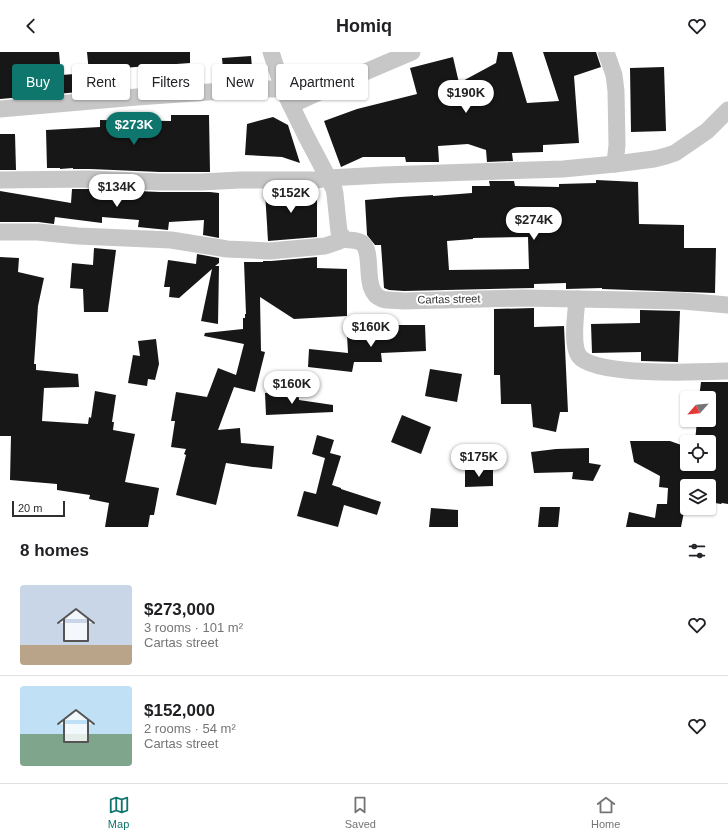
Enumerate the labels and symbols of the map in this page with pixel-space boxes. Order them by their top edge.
pin: $190K [438,80,494,114]
pin: $273K [106,112,162,146]
pin: $134K [89,174,145,208]
pin: $152K [263,180,319,214]
pin: $274K [506,207,562,241]
street label: Cartas street [417,292,481,306]
pin: $160K [343,314,399,348]
pin: $160K [264,371,320,405]
north arrow [680,391,716,427]
pin: $175K [451,444,507,478]
scale bar [12,499,65,518]

